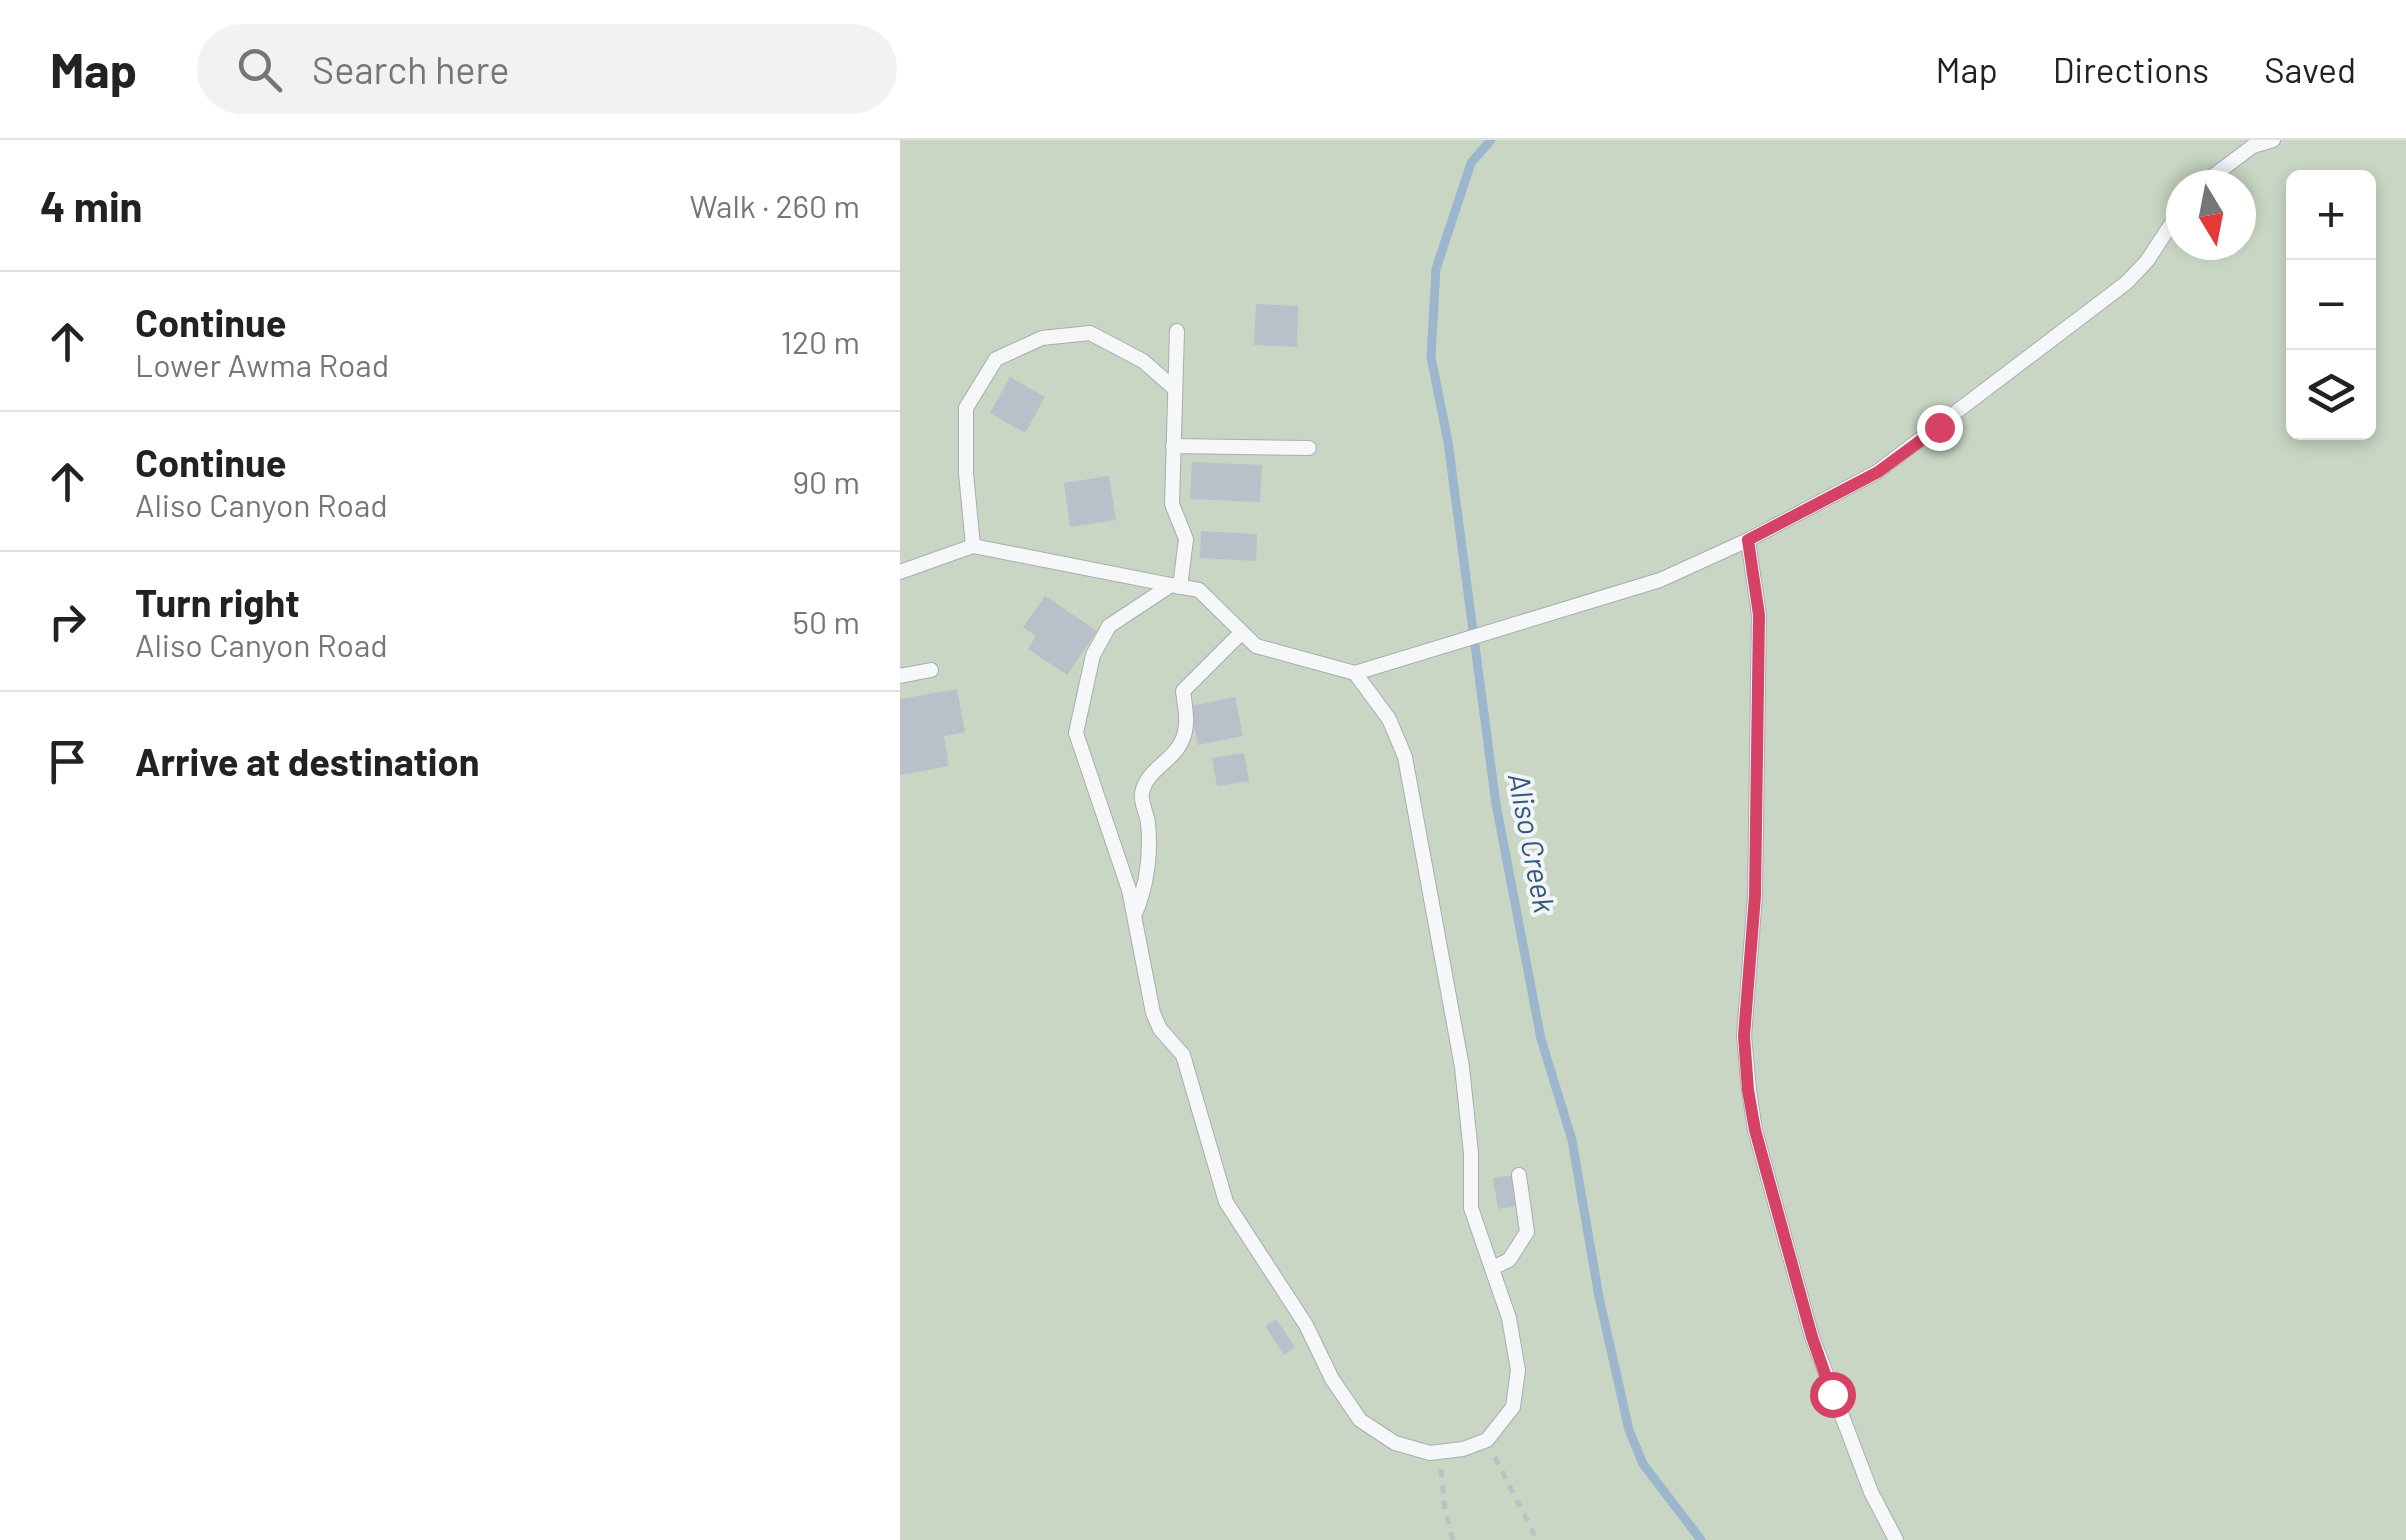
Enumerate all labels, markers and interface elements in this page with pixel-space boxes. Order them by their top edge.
search box [197,24,897,114]
text: Map [50,40,137,98]
icon: search [232,42,287,97]
text: Search here [312,46,509,92]
text: Map [1936,48,1998,90]
text: Directions [2053,48,2209,90]
text: Saved [2264,48,2356,90]
north arrow [2166,170,2256,260]
map controls [2286,170,2376,440]
button: + [2286,170,2376,260]
text: 4 min [40,180,143,230]
text: Walk · 260 m [690,186,860,224]
button: − [2286,260,2376,350]
text: Continue [135,299,286,345]
icon: ahead [40,314,95,369]
text: 120 m [781,322,860,360]
text: Lower Awma Road [135,345,389,383]
button: layers [2286,350,2376,440]
route end [1917,405,1963,451]
text: Continue [135,439,286,485]
icon: ahead [40,454,95,509]
text: 90 m [792,462,860,500]
text: Aliso Canyon Road [135,485,388,523]
text: Turn right [135,579,300,625]
icon: right [40,594,95,649]
text: 50 m [793,602,860,640]
text: Aliso Canyon Road [135,625,388,663]
icon: arrive [40,734,95,789]
text: Arrive at destination [135,738,480,784]
water label: Aliso Creek [1502,770,1564,916]
route start [1810,1372,1856,1418]

